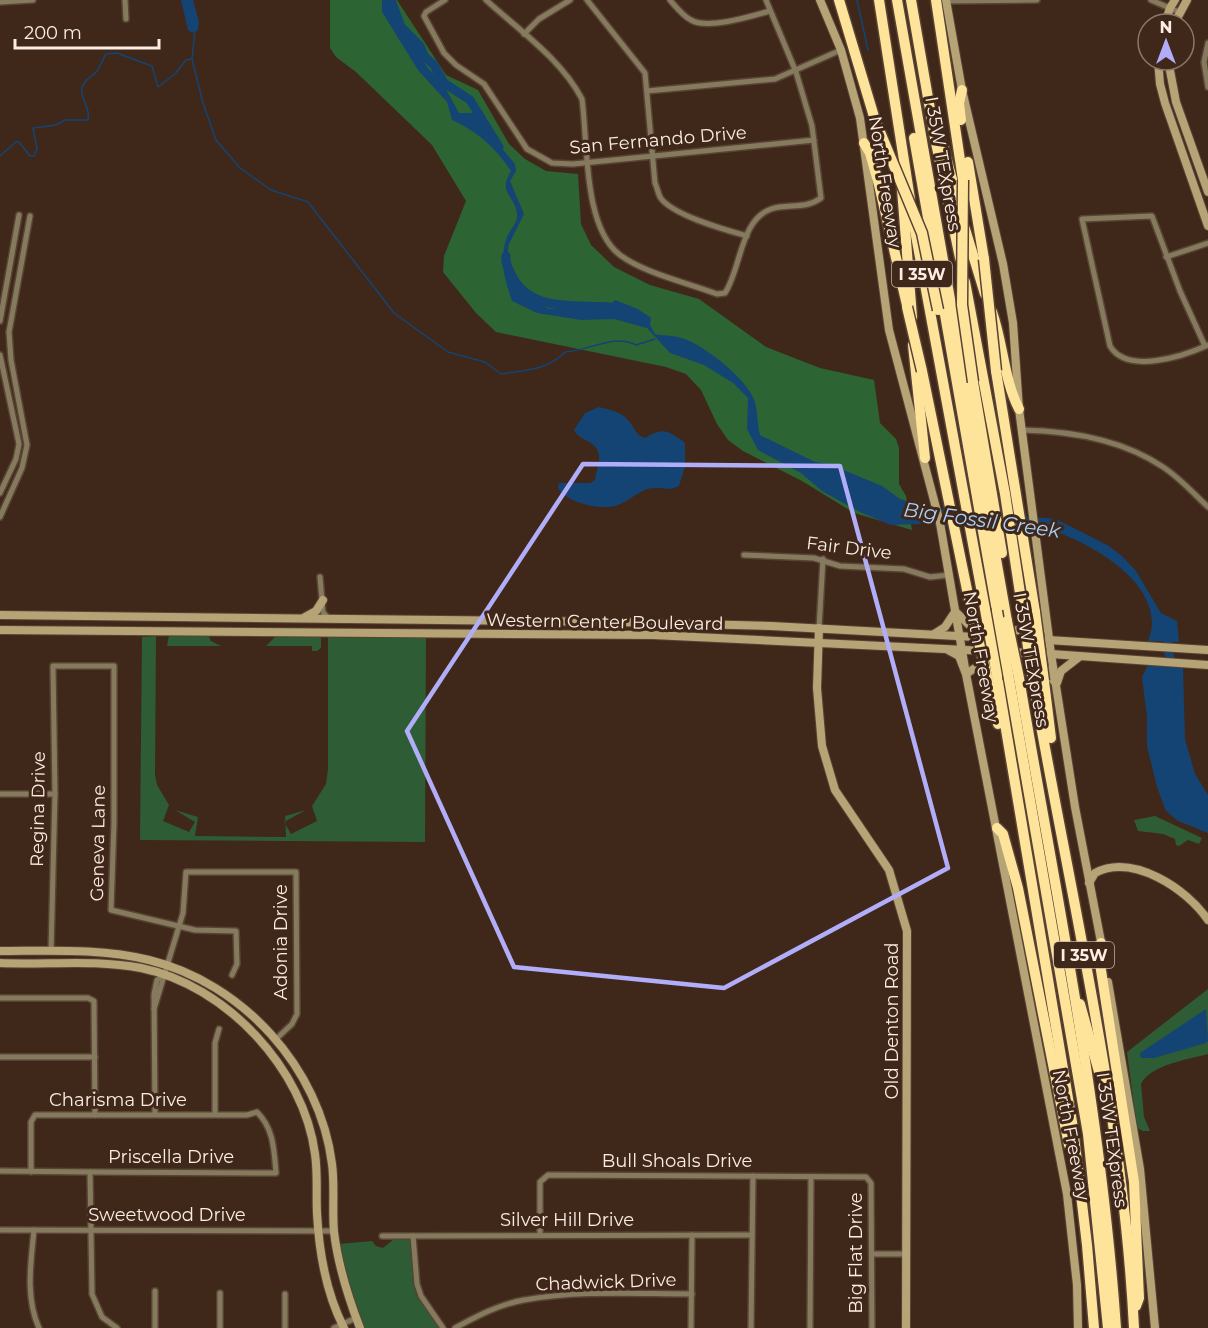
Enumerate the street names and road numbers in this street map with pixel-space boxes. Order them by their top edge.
street label: I 35W TEXpress [920,95,966,233]
street label: North Freeway [864,115,906,250]
street label: San Fernando Drive [568,121,748,159]
road number: I 35W [892,261,952,287]
street label: Fair Drive [805,532,893,564]
street label: North Freeway [959,590,1003,725]
street label: I 35W TEXpress [1008,591,1054,729]
street label: Western Center Boulevard [486,609,724,635]
street label: Regina Drive [26,751,50,867]
street label: Geneva Lane [86,784,110,902]
street label: Adonia Drive [270,884,292,1000]
road number: I 35W [1054,942,1114,968]
street label: Old Denton Road [881,943,903,1099]
street label: North Freeway [1048,1068,1095,1203]
street label: I 35W TEXpress [1092,1071,1132,1209]
street label: Charisma Drive [49,1089,187,1111]
street label: Priscella Drive [108,1146,234,1168]
street label: Bull Shoals Drive [602,1150,752,1172]
street label: Big Flat Drive [845,1192,867,1314]
street label: Sweetwood Drive [88,1204,246,1226]
street label: Silver Hill Drive [500,1209,634,1231]
street label: Chadwick Drive [535,1269,677,1295]

